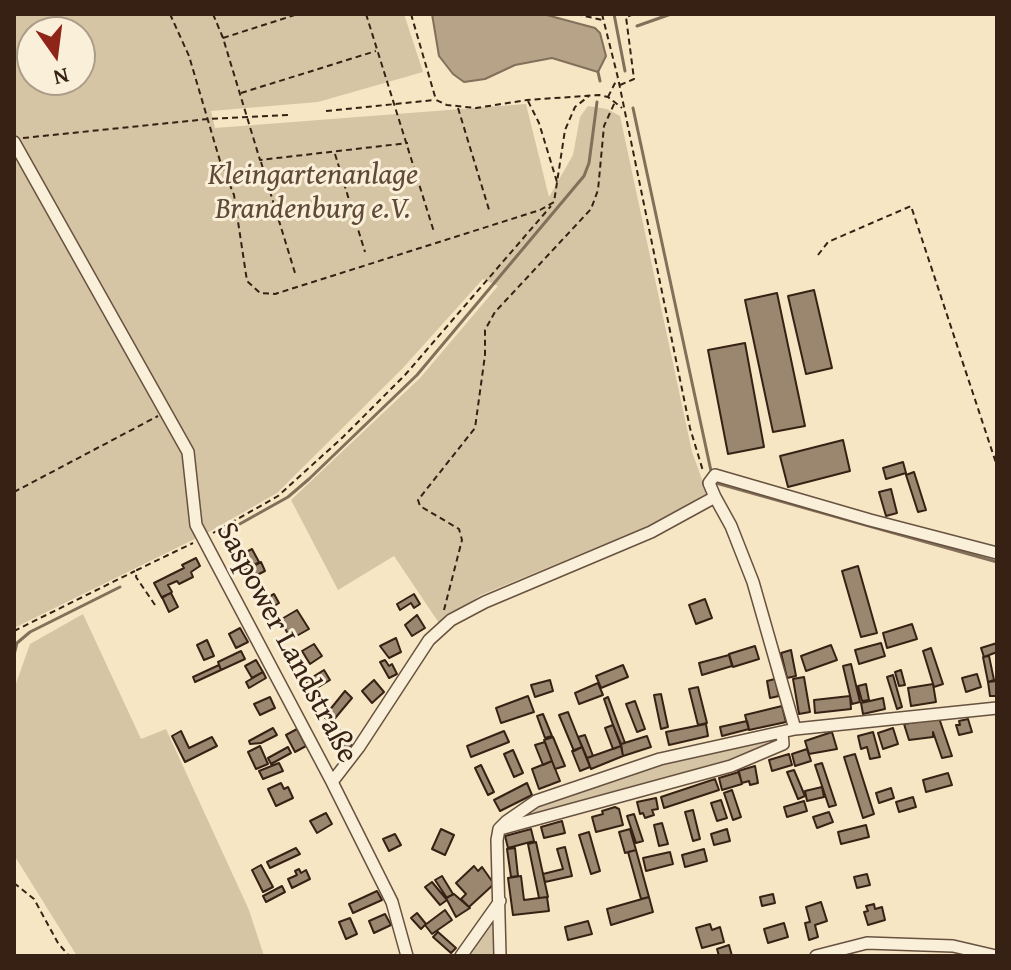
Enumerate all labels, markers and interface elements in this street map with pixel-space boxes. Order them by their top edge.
north arrow [16,16,96,96]
text: N [50,60,72,95]
park label: Kleingartenanlage Brandenburg e.V. [208,158,418,228]
street label: Saspower Landstraße [207,516,365,770]

